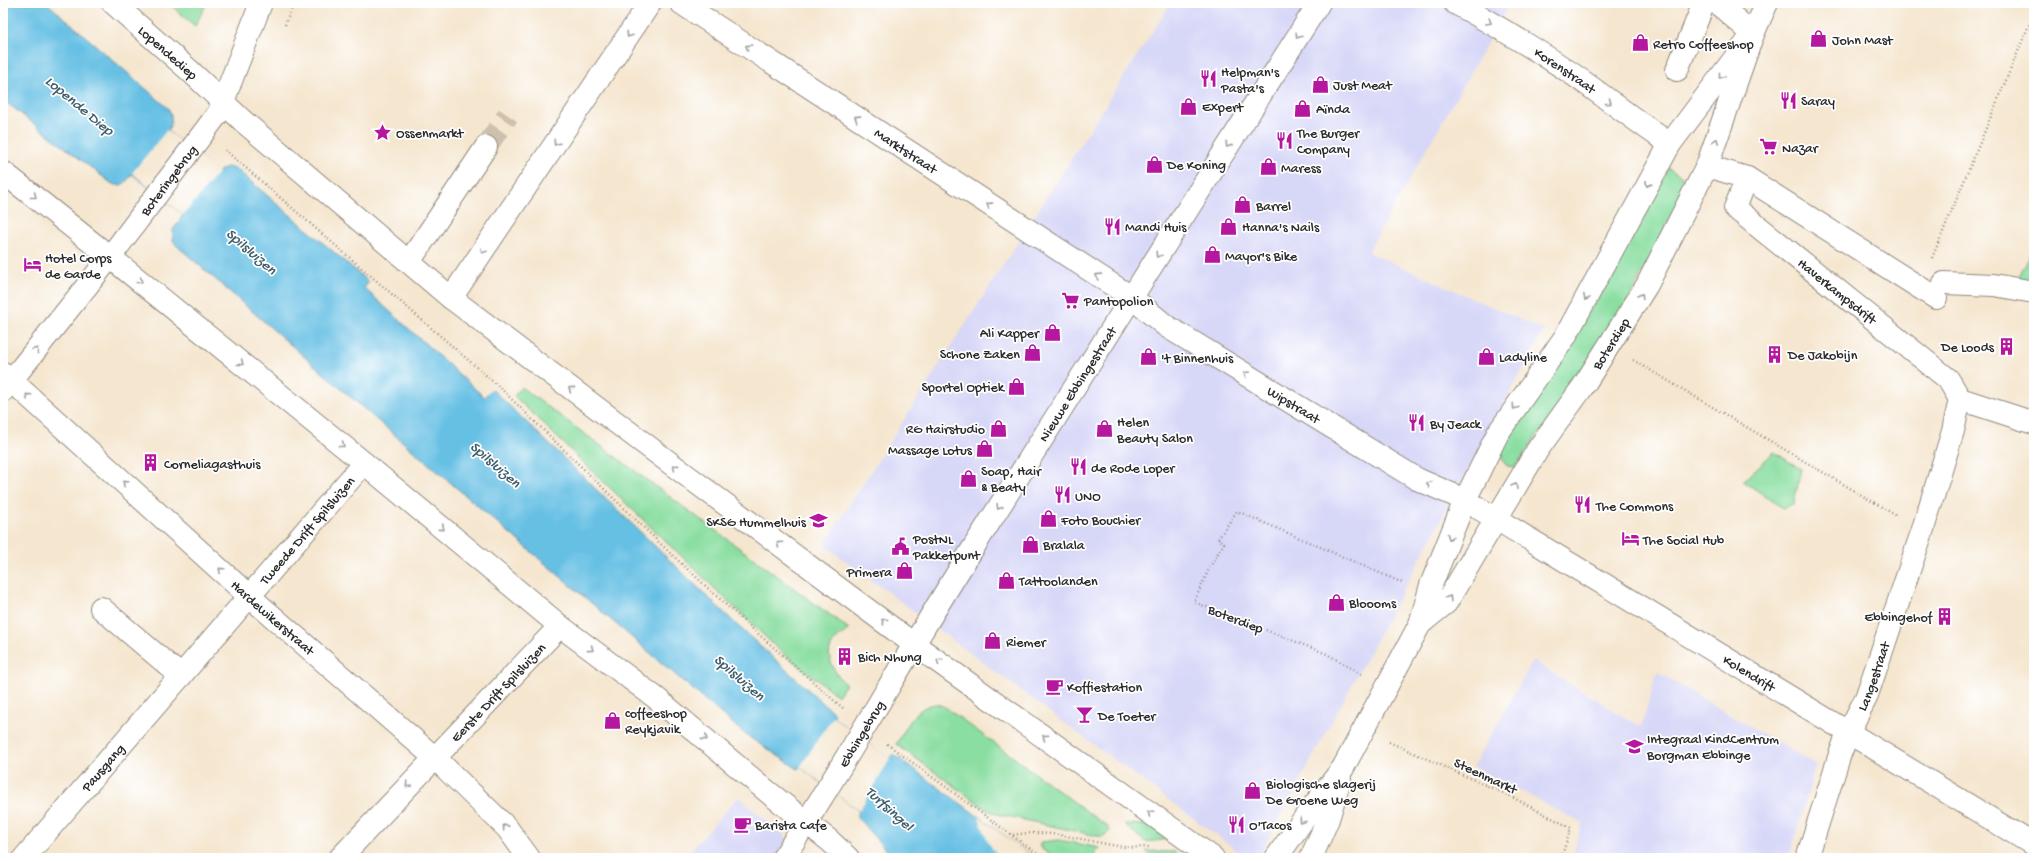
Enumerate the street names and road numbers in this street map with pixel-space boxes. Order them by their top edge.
street label: Lopendediep [133,23,200,85]
street label: Korenstraat [1530,45,1599,99]
street label: Marktstraat [870,126,941,180]
street label: Boteringebrug [137,143,202,221]
street label: Haverkampsdrift [1793,256,1880,330]
street label: Boterdiep [1589,315,1635,374]
street label: Nieuwe Ebbingestraat [1036,323,1122,446]
street label: Wipstraat [1263,384,1323,429]
street label: Tweede Drift Spilsluizen [256,474,360,590]
street label: Hardewikerstraat [226,578,318,661]
street label: Boterdiep [1204,602,1265,639]
street label: Langestraat [1855,639,1896,714]
street label: Eerste Drift Spilsluizen [448,640,551,747]
street label: Kolendrift [1719,652,1779,698]
street label: Ebbingebrug [836,698,890,771]
street label: Pausgang [78,741,129,797]
street label: Steenmarkt [1451,755,1520,800]

